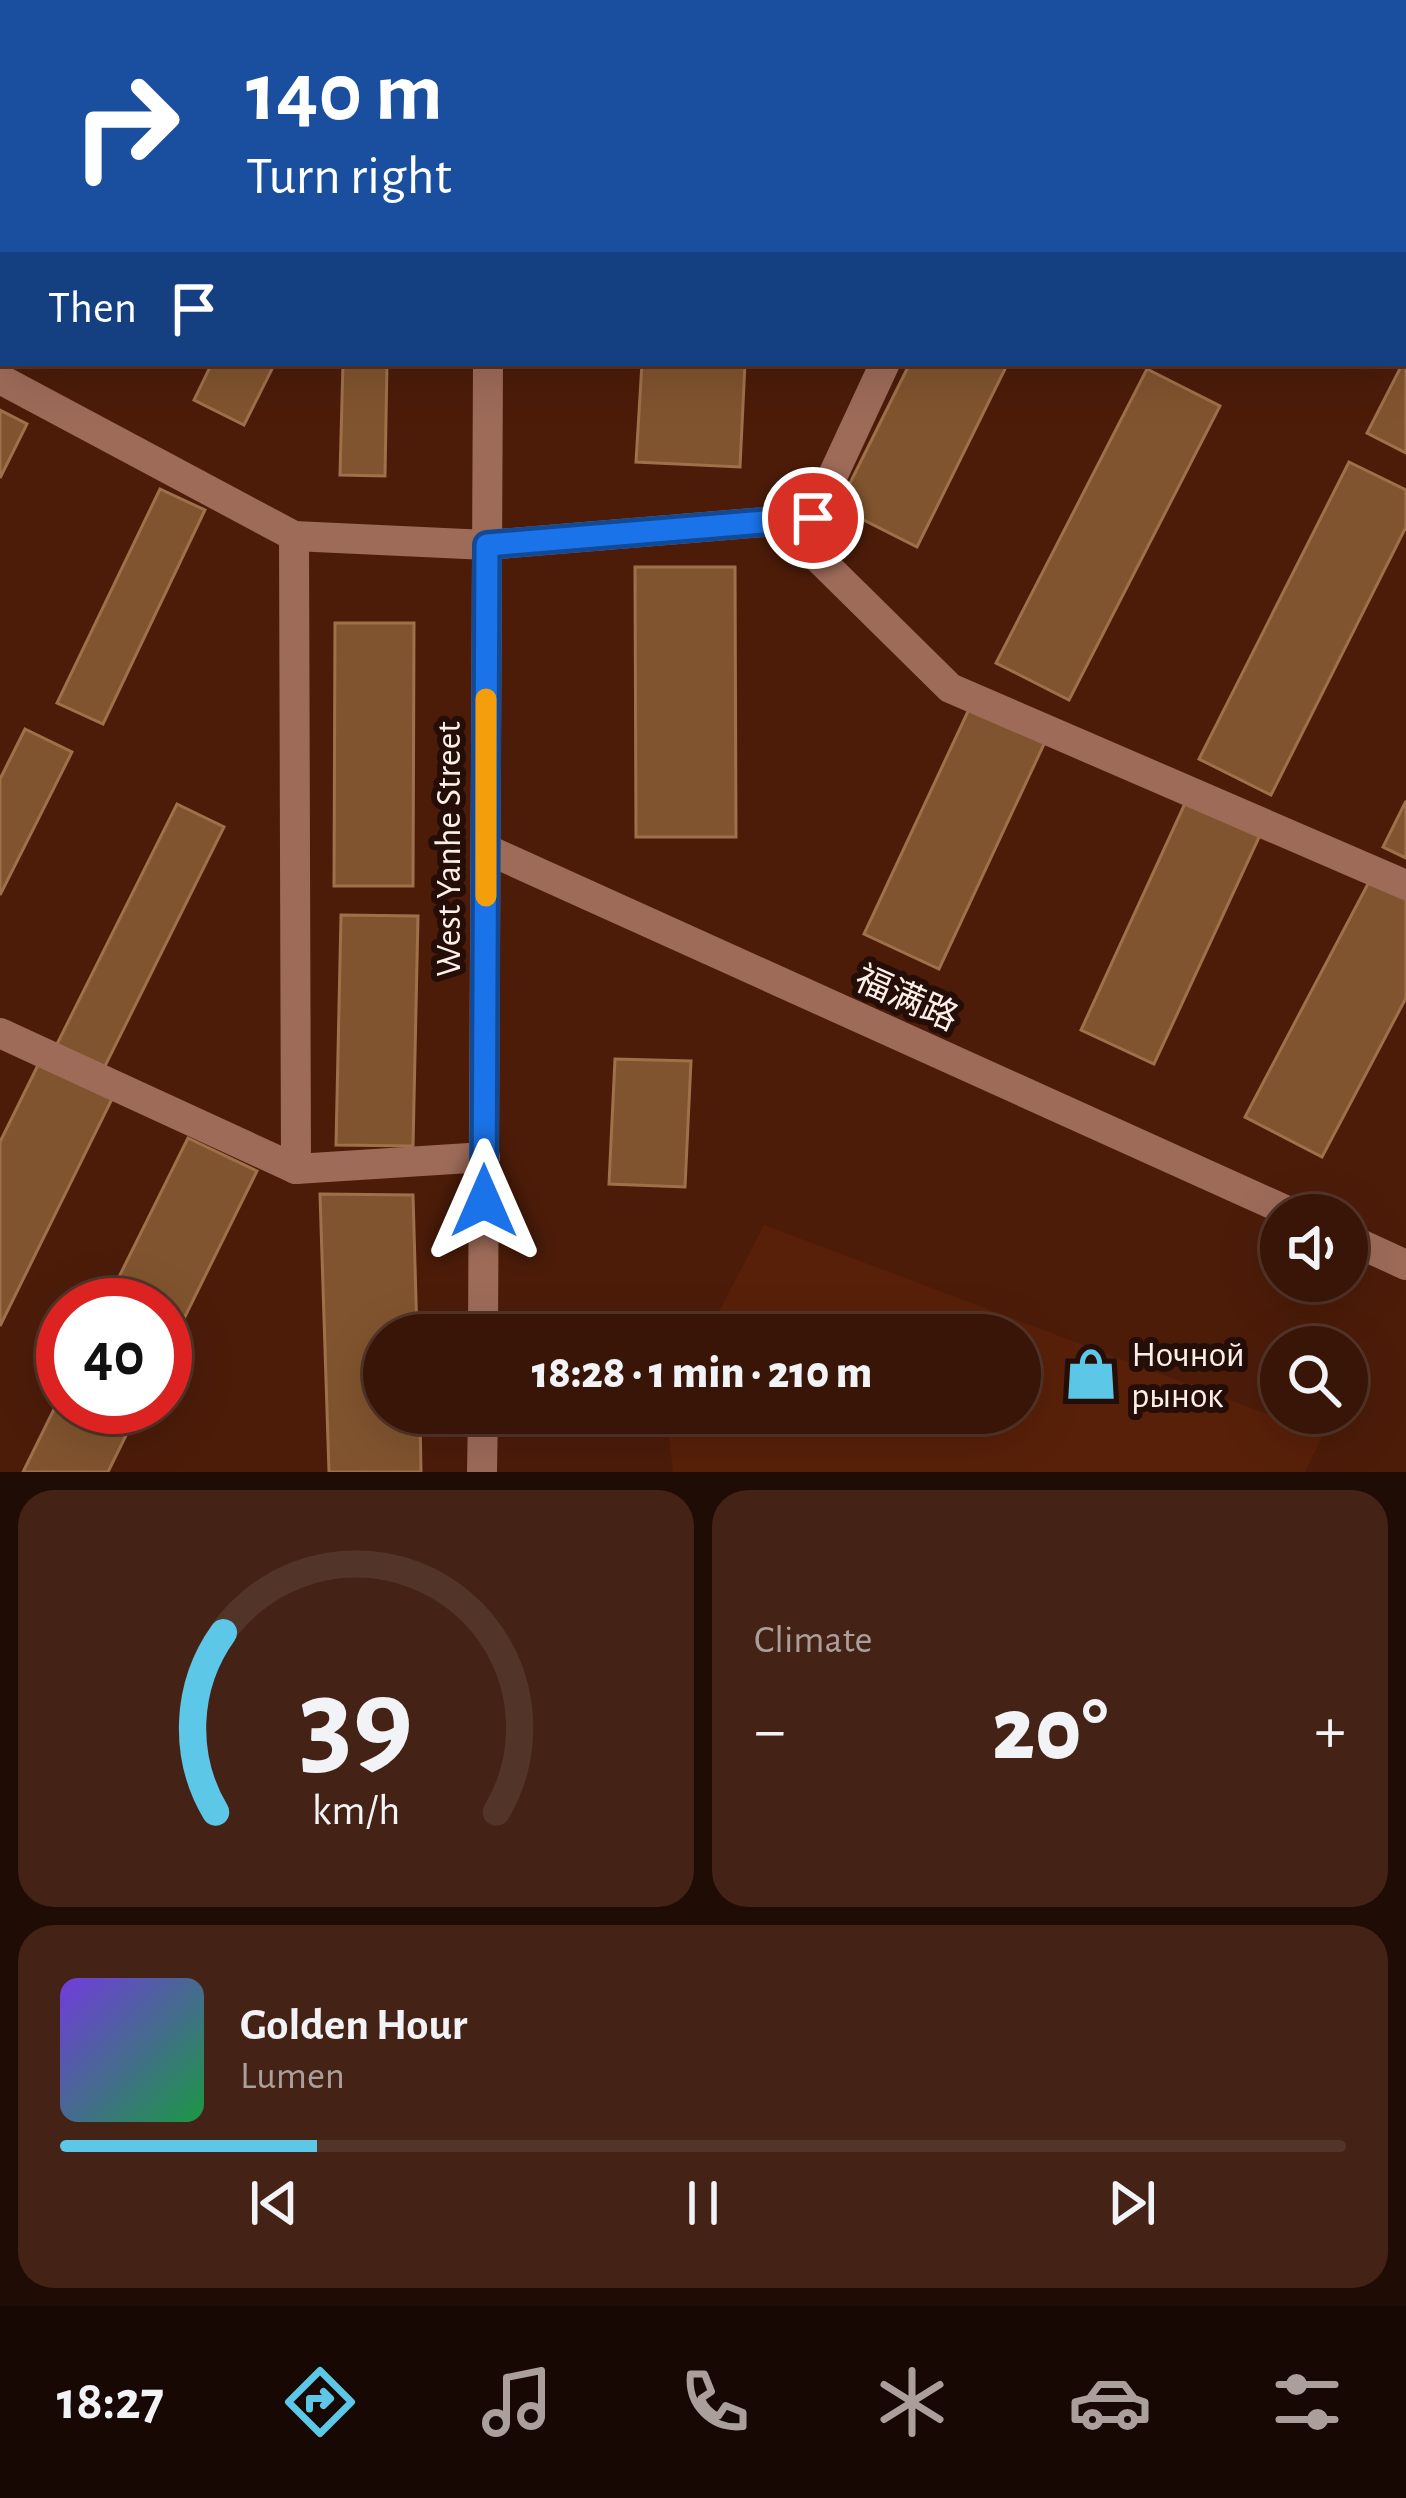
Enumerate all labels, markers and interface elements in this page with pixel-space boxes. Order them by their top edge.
icon: right [48,48,204,204]
text: 140 m [246,52,443,136]
text: Turn right [246,150,452,204]
icon: arrive [161,276,227,342]
text: Then [48,286,137,331]
pin [762,467,864,569]
icon: arrive [780,485,846,551]
street label: West Yanhe Street [431,721,467,977]
street label: 福满路 [850,959,964,1037]
position arrow [421,1138,547,1264]
map controls [1260,1194,1368,1434]
button: sound [1260,1194,1368,1302]
speed limit sign: 40 [36,1278,192,1434]
button: search [1260,1326,1368,1434]
place label: Ночной рынок [1131,1337,1245,1414]
shop icon: Ночной рынок [1062,1345,1120,1403]
text: 18:28 · 1 min · 210 m [532,1351,872,1396]
text: Climate [754,1621,872,1660]
text: 39 [299,1661,413,1786]
text: 20° [992,1686,1108,1776]
text: − [754,1698,786,1764]
text: + [1314,1698,1346,1764]
text: km/h [312,1789,400,1832]
text: Golden Hour [240,2003,467,2048]
text: Lumen [240,2057,345,2096]
icon: previous [241,2170,307,2236]
icon: pause [670,2170,736,2236]
icon: next [1099,2170,1165,2236]
icon: directions [278,2360,362,2444]
icon: music [475,2360,559,2444]
icon: phone [673,2360,757,2444]
icon: climate [870,2360,954,2444]
icon: car [1068,2360,1152,2444]
icon: filters [1265,2360,1349,2444]
text: 18:27 [57,2375,164,2429]

